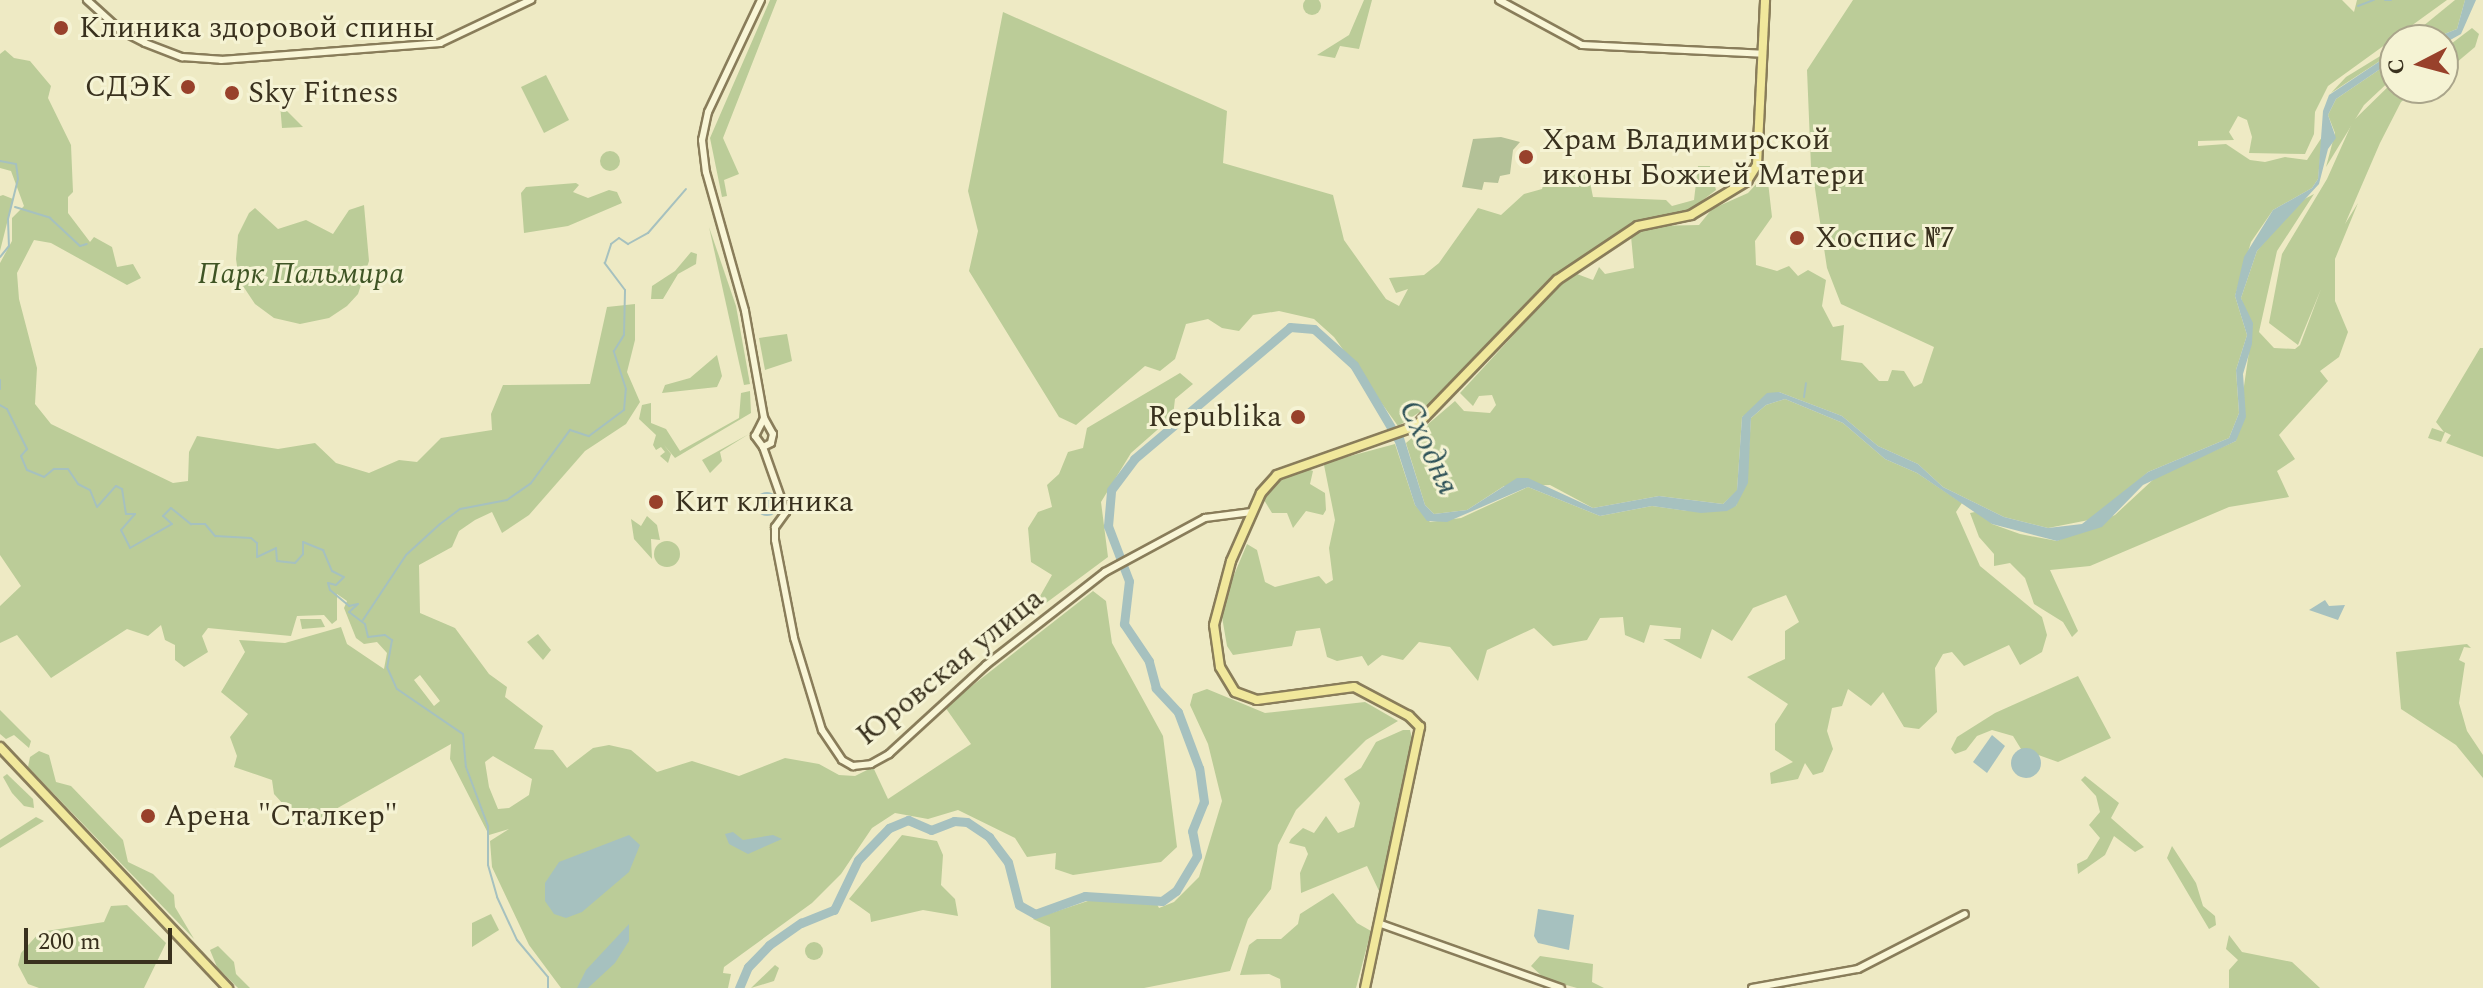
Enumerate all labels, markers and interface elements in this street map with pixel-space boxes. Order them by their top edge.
place label: Клиника здоровой спины [79,10,435,46]
marker: Клиника здоровой спины [50,17,72,39]
north arrow [2379,24,2459,104]
text: С [2379,57,2414,76]
place label: СДЭК [85,69,172,105]
place label: Sky Fitness [248,75,399,111]
marker: СДЭК [179,78,197,96]
marker: Sky Fitness [223,84,241,102]
place label: Храм Владимирской иконы Божией Матери [1542,122,1865,192]
marker: Храм Владимирской иконы Божией Матери [1517,148,1535,166]
place label: Хоспис №7 [1815,220,1955,256]
marker: Хоспис №7 [1786,227,1808,249]
park label: Парк Пальмира [198,256,404,292]
water label: Сходня [1390,395,1466,501]
place label: Republika [1148,399,1282,435]
marker: Republika [1289,408,1307,426]
place label: Кит клиника [674,484,854,520]
marker: Кит клиника [645,491,667,513]
street label: Юровская улица [849,581,1051,753]
place label: Арена "Сталкер" [164,798,398,834]
marker: Арена "Сталкер" [139,807,157,825]
scale bar [28,912,176,962]
text: 200 m [38,924,101,960]

